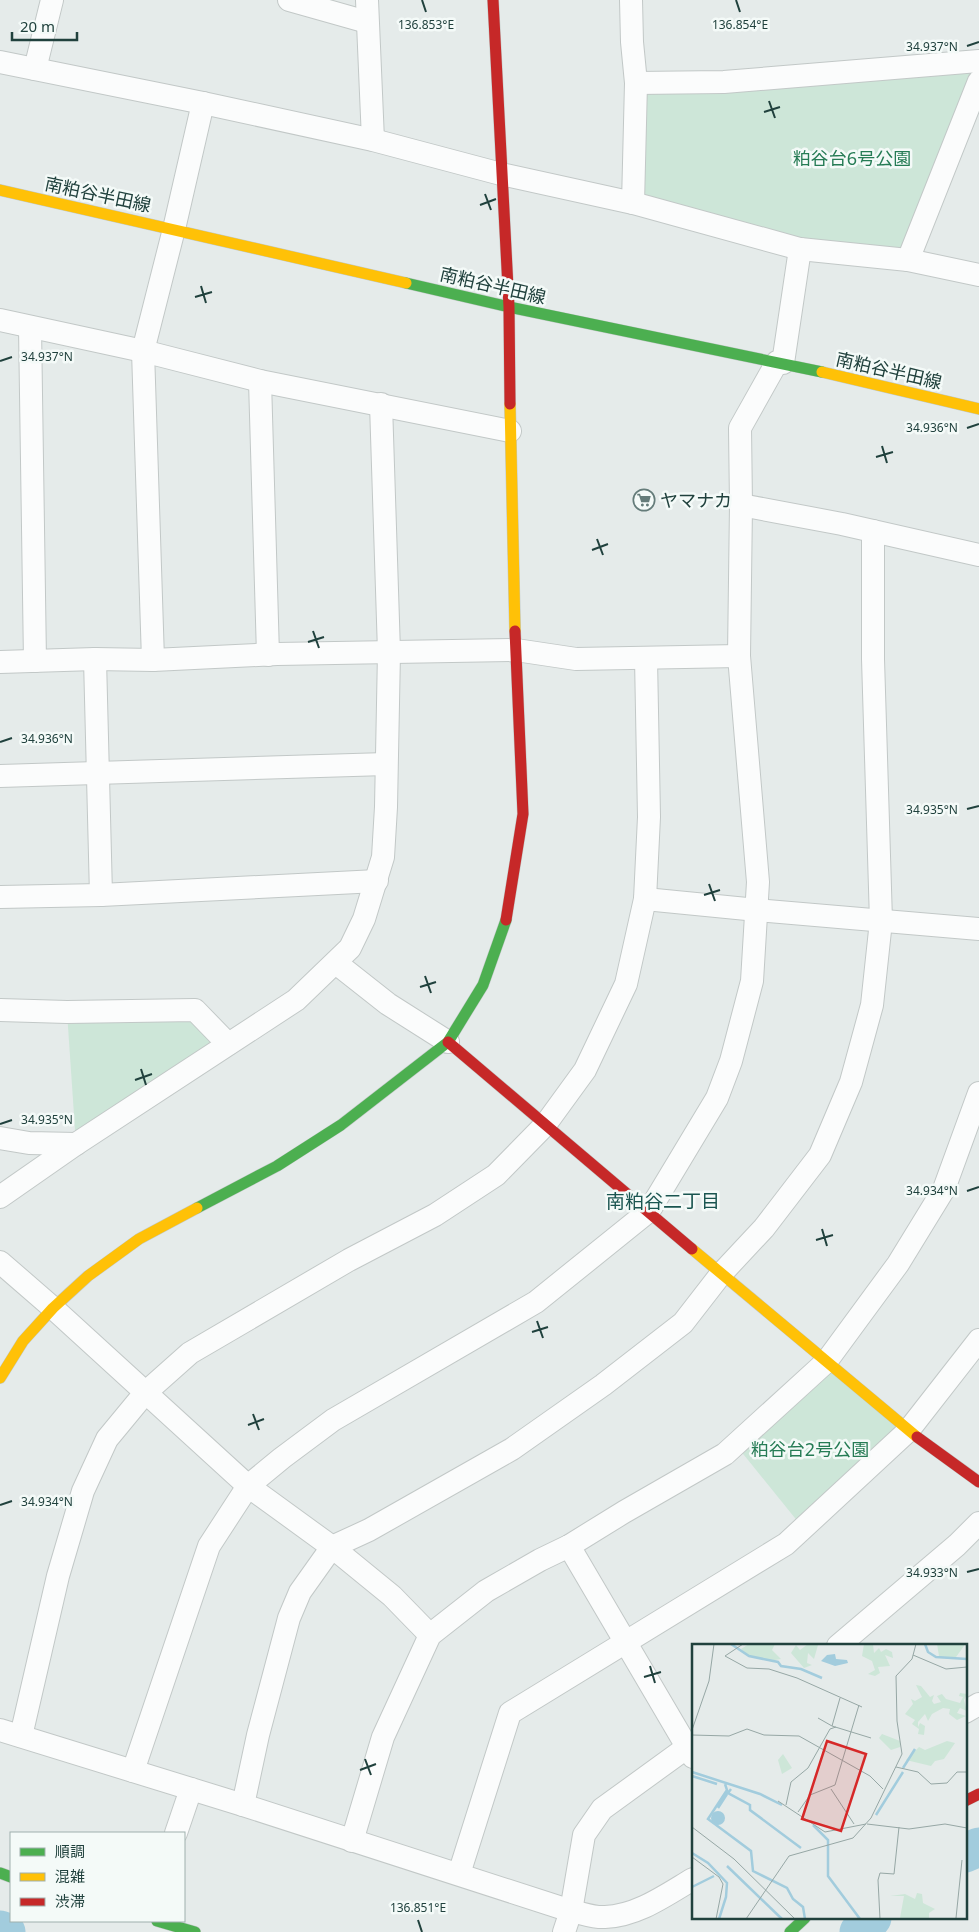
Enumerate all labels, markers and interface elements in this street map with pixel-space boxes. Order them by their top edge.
scale bar [12,10,78,42]
text: 20 m [20,16,55,36]
text: 136.853°E [398,16,454,33]
text: 136.854°E [712,16,768,33]
text: 34.937°N [906,38,958,55]
park label: 粕谷台6号公園 [793,146,911,170]
street label: 南粕谷半田線 [43,171,153,217]
street label: 南粕谷半田線 [438,261,548,309]
street label: 南粕谷半田線 [834,346,944,394]
text: 34.937°N [21,348,73,365]
text: 34.936°N [906,419,958,436]
supermarket icon: ヤマナカ [632,488,656,512]
place label: ヤマナカ [660,488,732,512]
text: 34.936°N [21,730,73,747]
text: 34.935°N [906,801,958,818]
text: 34.935°N [21,1111,73,1128]
text: 34.934°N [906,1182,958,1199]
district label: 南粕谷二丁目 [606,1188,720,1214]
park label: 粕谷台2号公園 [751,1437,869,1461]
text: 34.934°N [21,1493,73,1510]
text: 34.933°N [906,1564,958,1581]
inset map [692,1644,966,1920]
legend [10,1832,185,1922]
text: 順調 [55,1841,85,1861]
text: 混雑 [55,1866,85,1886]
text: 渋滞 [55,1891,85,1911]
text: 136.851°E [390,1899,446,1916]

